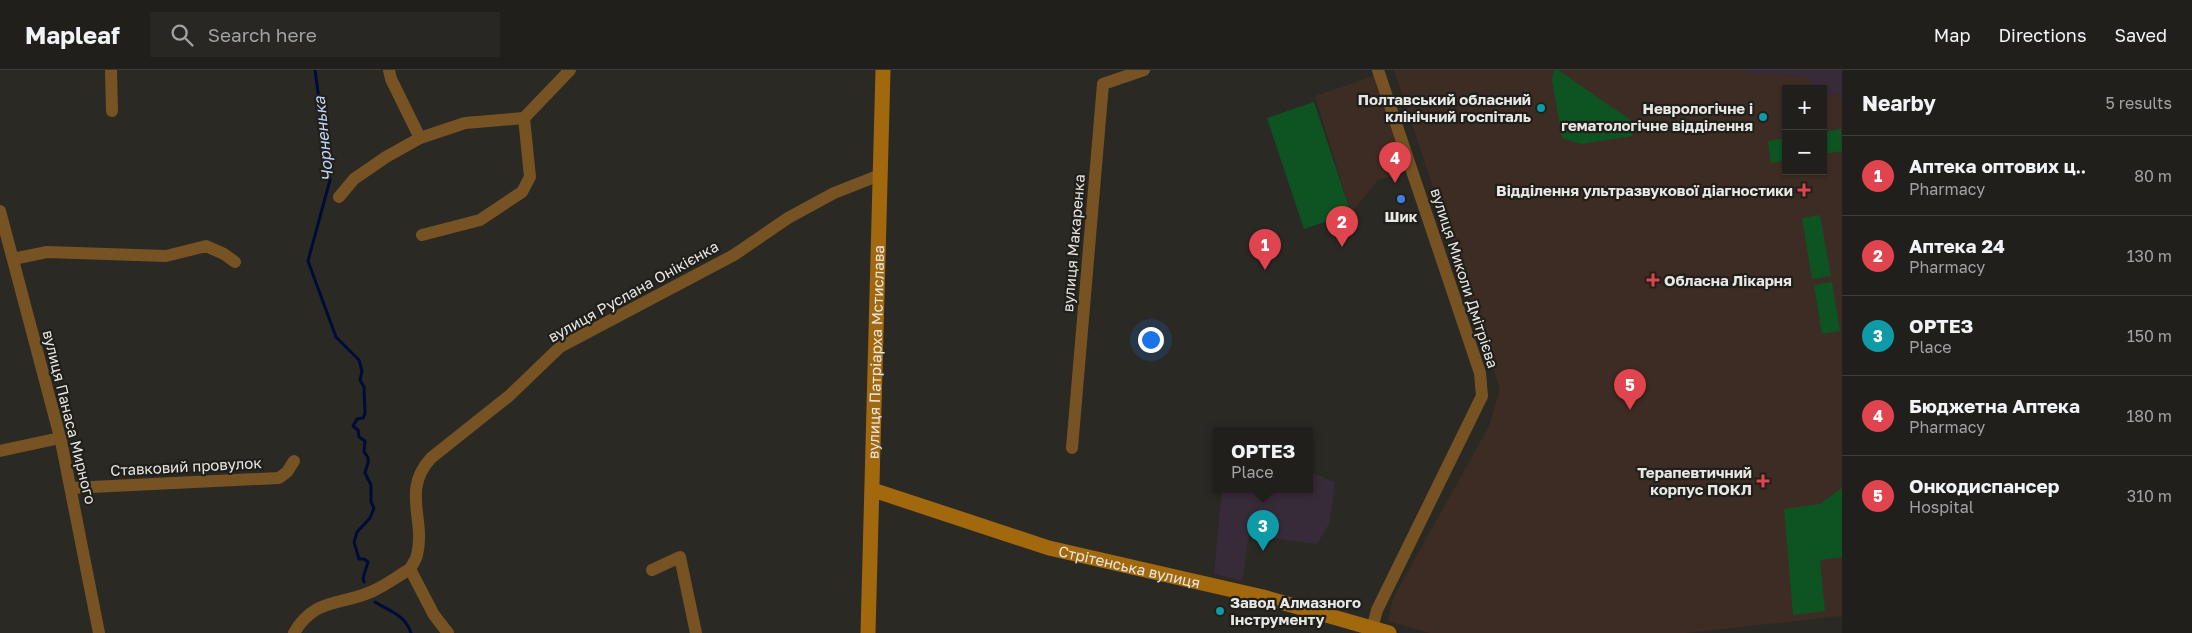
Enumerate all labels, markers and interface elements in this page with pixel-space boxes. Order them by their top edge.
search box [150,12,500,57]
text: Mapleaf [25,20,120,49]
icon: search [168,21,196,49]
text: Search here [208,23,317,46]
text: Map [1934,24,1970,46]
text: Directions [1998,24,2086,46]
text: Saved [2114,24,2167,46]
map controls [1782,85,1827,175]
button: + [1782,85,1827,130]
place label: Полтавський обласний клінічний госпіталь [1358,90,1531,125]
text: Nearby [1862,90,1936,116]
text: 5 results [2106,93,2172,113]
water label: Чорненька [308,95,337,183]
place label: Неврологічне і гематологічне відділення [1561,99,1753,134]
marker: Полтавський обласний клінічний госпіталь [1535,102,1547,114]
marker: Неврологічне і гематологічне відділення [1757,111,1769,123]
button: − [1782,130,1827,175]
pin: 4 [1379,142,1411,183]
text: Аптека оптових ц‥ [1909,154,2086,177]
text: 1 [1874,166,1882,186]
text: 80 m [2134,166,2172,186]
street label: вулиця Макаренка [1058,173,1088,313]
text: Pharmacy [1909,179,1985,199]
place label: Відділення ультразвукової діагностики [1496,181,1793,199]
marker: Відділення ультразвукової діагностики [1797,183,1811,197]
street label: вулиця Миколи Дмітрієва [1427,186,1503,370]
marker: Шик [1395,193,1407,205]
pin: 2 [1326,206,1358,247]
place label: Шик [1385,207,1418,225]
pin: 1 [1249,229,1281,270]
text: Аптека 24 [1909,234,2005,257]
street label: вулиця Руслана Онікієнка [545,237,721,345]
street label: вулиця Патріарха Мстислава [864,245,887,459]
text: 2 [1873,246,1883,266]
text: 130 m [2127,246,2172,266]
text: Pharmacy [1909,257,1985,277]
place label: Обласна Лікарня [1664,271,1792,289]
marker: Обласна Лікарня [1646,273,1660,287]
text: ОРТЕЗ [1909,314,1973,337]
text: 3 [1873,326,1883,346]
text: 150 m [2127,326,2172,346]
your location [1138,327,1164,353]
street label: вулиця Панаса Мирного [40,328,100,506]
text: Place [1909,337,1952,357]
pin: 5 [1614,369,1646,410]
text: Бюджетна Аптека [1909,394,2080,417]
text: 4 [1873,406,1883,426]
text: 180 m [2126,406,2172,426]
text: Pharmacy [1909,417,1985,437]
popup [1213,428,1313,493]
text: ОРТЕЗ [1231,439,1295,462]
street label: Ставковий провулок [110,453,263,479]
text: Place [1231,462,1274,482]
place label: Терапевтичний корпус ПОКЛ [1637,463,1752,498]
marker: Терапевтичний корпус ПОКЛ [1756,474,1770,488]
text: Онкодиспансер [1909,474,2059,497]
text: 5 [1873,486,1883,506]
text: 310 m [2127,486,2172,506]
text: Hospital [1909,497,1974,517]
pin: 3 [1247,510,1279,551]
street label: Стрітенська вулиця [1057,542,1202,591]
place label: Завод Алмазного Інструменту [1230,593,1361,628]
marker: Завод Алмазного Інструменту [1214,605,1226,617]

